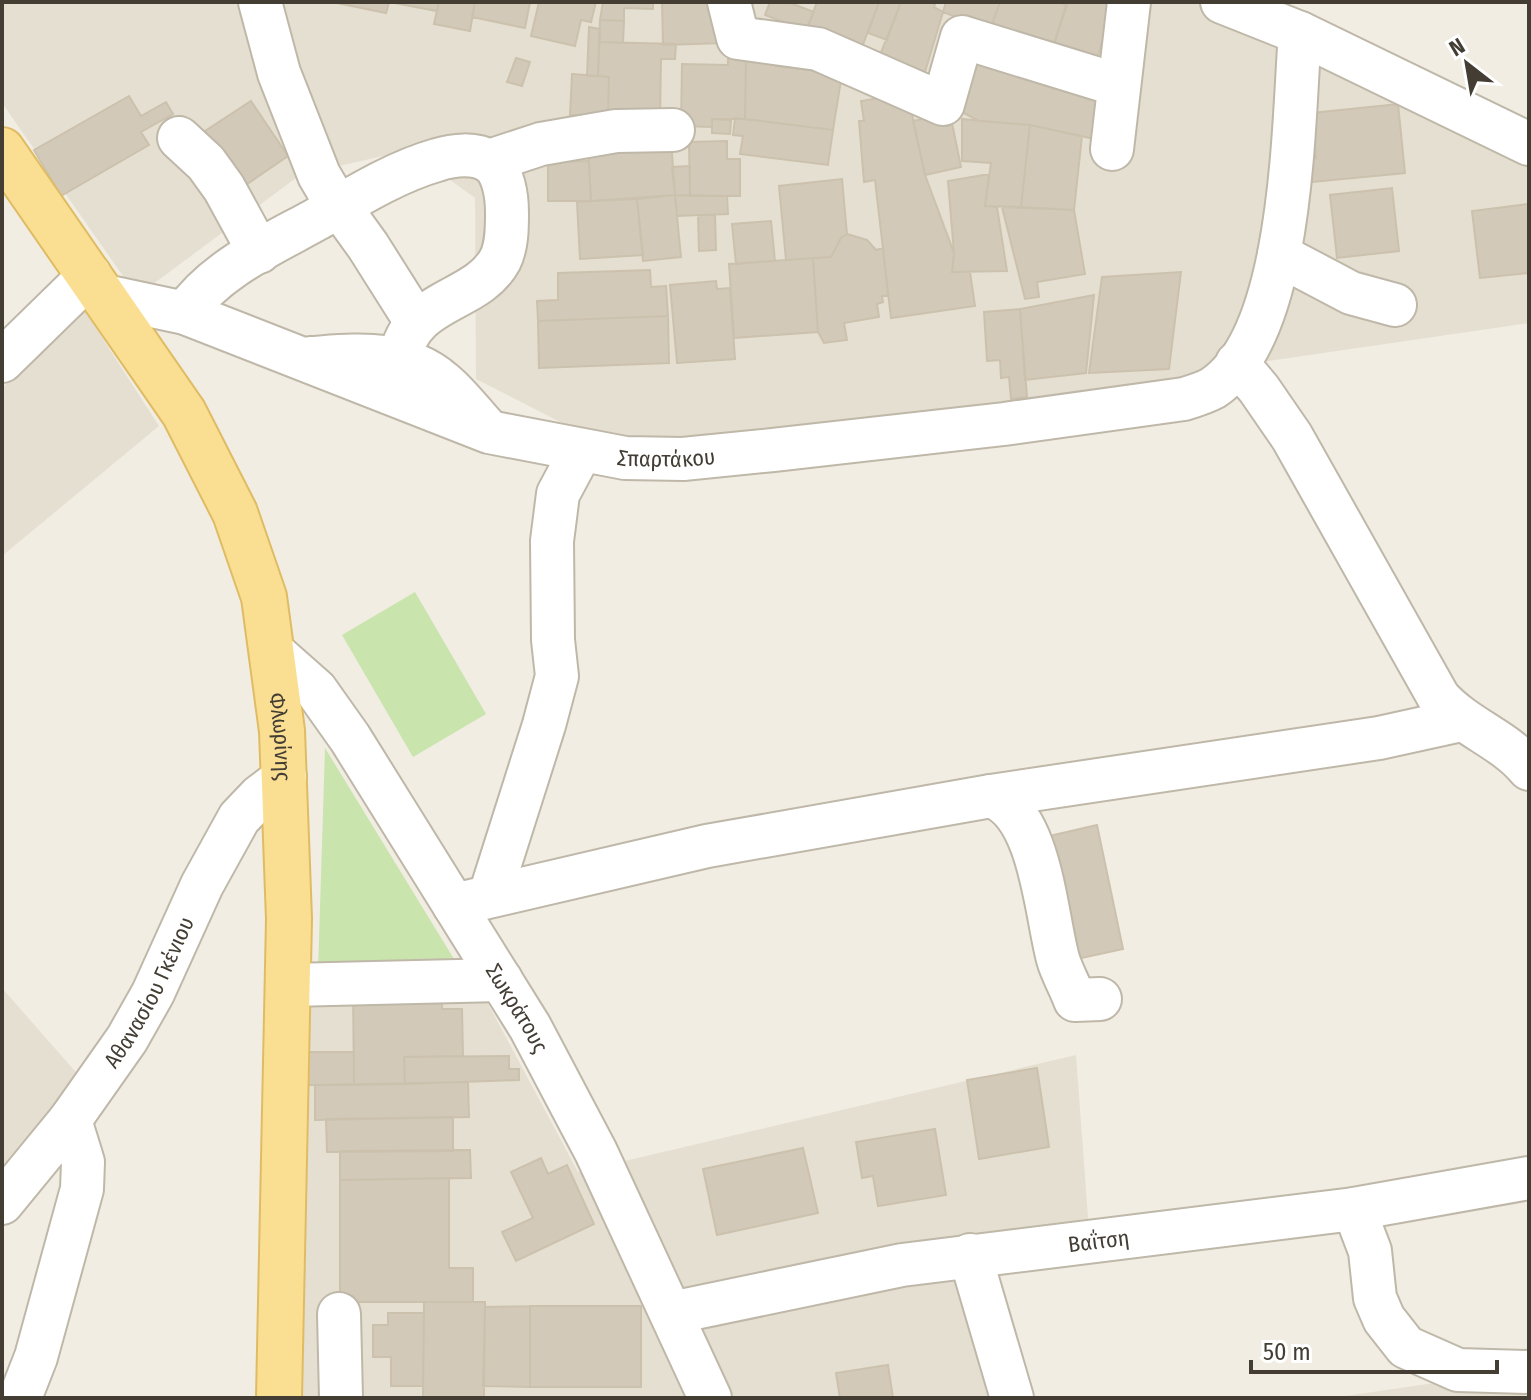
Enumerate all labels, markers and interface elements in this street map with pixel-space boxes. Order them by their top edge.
north arrow [1427,24,1507,104]
text: N [1444,32,1470,62]
street label: Σπαρτάκου [615,443,716,473]
street label: Φλωρίνης [263,691,297,782]
street label: Αθανασίου Γκένιου [98,913,200,1073]
street label: Σωκράτους [480,959,554,1057]
street label: Βαΐτση [1067,1224,1131,1258]
scale bar [1251,1324,1497,1374]
text: 50 m [1263,1338,1311,1366]

